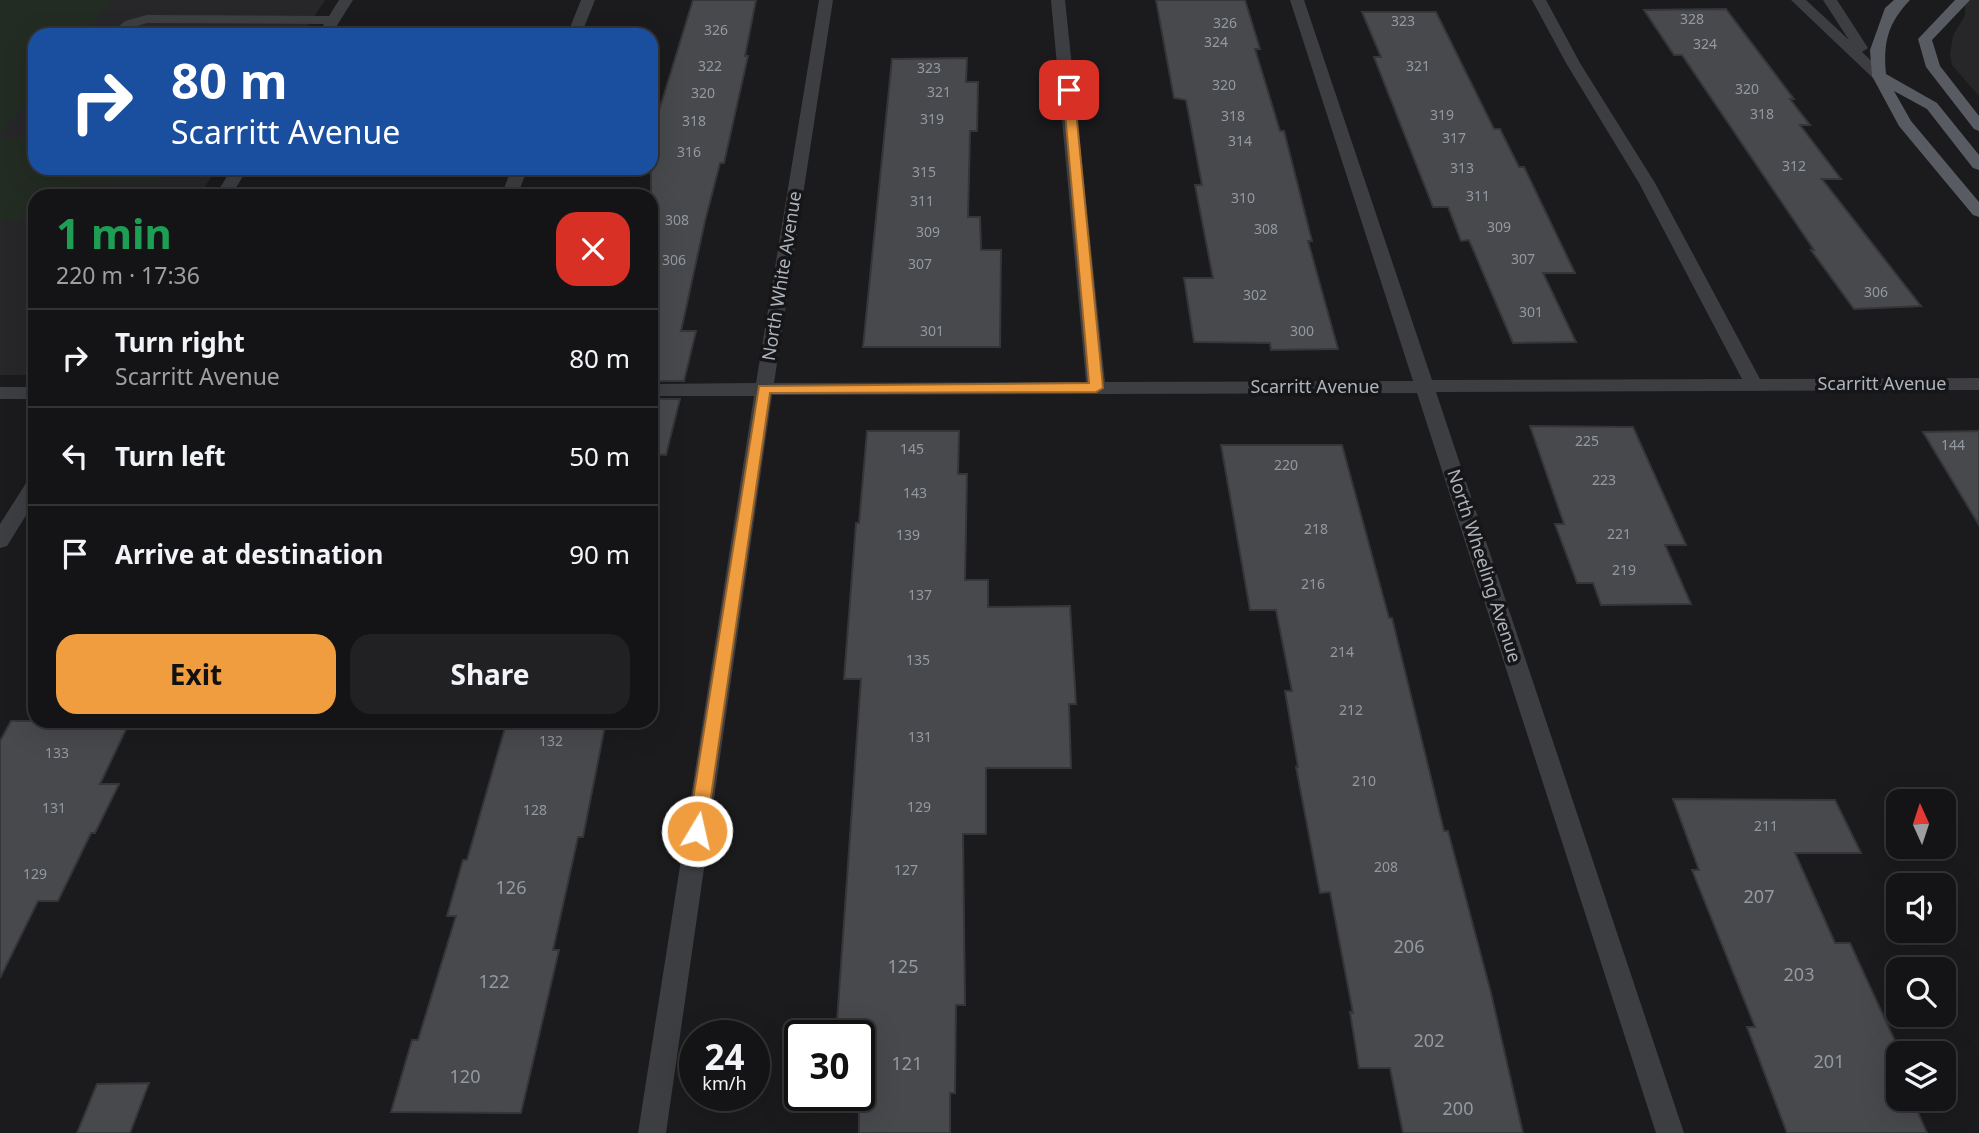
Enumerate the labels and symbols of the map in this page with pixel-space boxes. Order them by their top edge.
house number: 328 [1680,9,1704,28]
house number: 323 [1391,11,1415,30]
house number: 326 [1213,13,1237,32]
house number: 326 [704,20,728,39]
house number: 324 [1204,32,1228,51]
house number: 324 [1693,34,1717,53]
house number: 322 [698,56,722,75]
house number: 321 [1406,56,1430,75]
house number: 323 [917,58,941,77]
pin [1039,60,1099,120]
house number: 320 [1212,75,1236,94]
house number: 320 [1735,79,1759,98]
house number: 321 [927,82,951,101]
house number: 320 [691,83,715,102]
house number: 318 [1750,104,1774,123]
house number: 319 [1430,105,1454,124]
house number: 318 [1221,106,1245,125]
house number: 319 [920,109,944,128]
house number: 318 [682,111,706,130]
house number: 317 [1442,128,1466,147]
house number: 314 [1228,131,1252,150]
house number: 316 [677,142,701,161]
house number: 312 [1782,156,1806,175]
house number: 313 [1450,158,1474,177]
house number: 315 [912,162,936,181]
house number: 311 [1466,186,1490,205]
house number: 310 [1231,188,1255,207]
street label: North White Avenue [756,189,806,362]
house number: 311 [910,191,934,210]
house number: 308 [665,210,689,229]
house number: 309 [1487,217,1511,236]
house number: 308 [1254,219,1278,238]
house number: 309 [916,222,940,241]
house number: 307 [1511,249,1535,268]
house number: 306 [662,250,686,269]
house number: 307 [908,254,932,273]
house number: 306 [1864,282,1888,301]
house number: 302 [1243,285,1267,304]
house number: 301 [1519,302,1543,321]
house number: 301 [920,321,944,340]
house number: 300 [1290,321,1314,340]
street label: Scarritt Avenue [1817,371,1947,395]
street label: Scarritt Avenue [1250,374,1380,398]
house number: 225 [1575,431,1599,450]
house number: 144 [1941,435,1965,454]
house number: 145 [900,439,924,458]
house number: 220 [1274,455,1298,474]
street label: North Wheeling Avenue [1442,466,1528,665]
house number: 223 [1592,470,1616,489]
house number: 143 [903,483,927,502]
house number: 218 [1304,519,1328,538]
house number: 221 [1607,524,1631,543]
house number: 139 [896,525,920,544]
house number: 219 [1612,560,1636,579]
house number: 216 [1301,574,1325,593]
house number: 137 [908,585,932,604]
house number: 214 [1330,642,1354,661]
house number: 135 [906,650,930,669]
house number: 212 [1339,700,1363,719]
house number: 131 [908,727,932,746]
house number: 132 [539,731,563,750]
house number: 133 [45,743,69,762]
house number: 210 [1352,771,1376,790]
north arrow [1886,789,1956,859]
position arrow [660,794,734,868]
house number: 129 [907,797,931,816]
house number: 131 [42,798,66,817]
house number: 128 [523,800,547,819]
house number: 211 [1754,816,1778,835]
house number: 208 [1374,857,1398,876]
house number: 127 [894,860,918,879]
house number: 129 [23,864,47,883]
house number: 126 [496,875,526,899]
house number: 207 [1744,884,1774,908]
house number: 206 [1394,934,1424,958]
house number: 125 [888,954,918,978]
house number: 203 [1784,962,1814,986]
house number: 122 [479,969,509,993]
speed limit sign: 30 [784,1020,875,1111]
house number: 202 [1414,1028,1444,1052]
house number: 201 [1814,1049,1844,1073]
house number: 121 [892,1051,922,1075]
house number: 120 [450,1064,480,1088]
house number: 200 [1443,1096,1473,1120]

